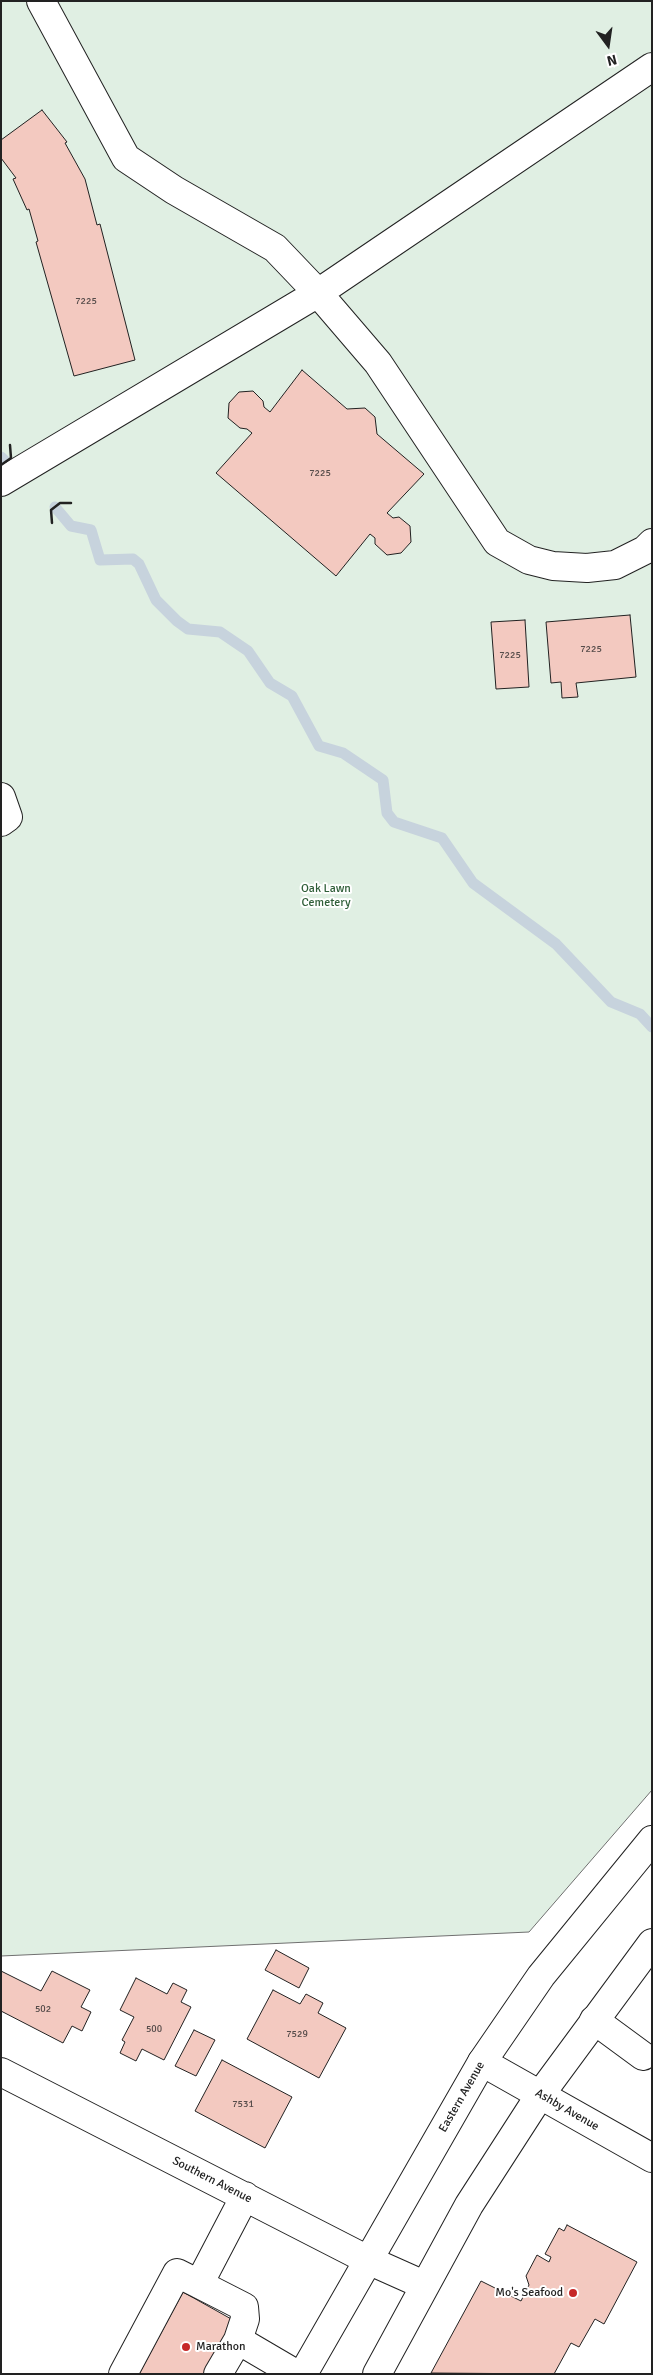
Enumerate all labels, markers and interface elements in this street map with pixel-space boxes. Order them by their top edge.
north arrow [583,20,633,70]
text: N [605,51,619,69]
house number: 7225 [75,295,97,307]
house number: 7225 [309,467,331,479]
house number: 7225 [580,643,602,655]
house number: 7225 [499,649,521,661]
park label: Oak Lawn Cemetery [301,882,351,910]
house number: 502 [35,2003,51,2015]
house number: 500 [146,2023,162,2035]
house number: 7529 [286,2028,308,2040]
street label: Eastern Avenue [436,2059,488,2135]
street label: Ashby Avenue [533,2086,601,2134]
house number: 7531 [232,2098,254,2110]
street label: Southern Avenue [170,2154,254,2206]
place label: Mo's Seafood [495,2286,563,2300]
marker: Mo's Seafood [567,2287,579,2299]
place label: Marathon [196,2340,246,2354]
marker: Marathon [180,2341,192,2353]

